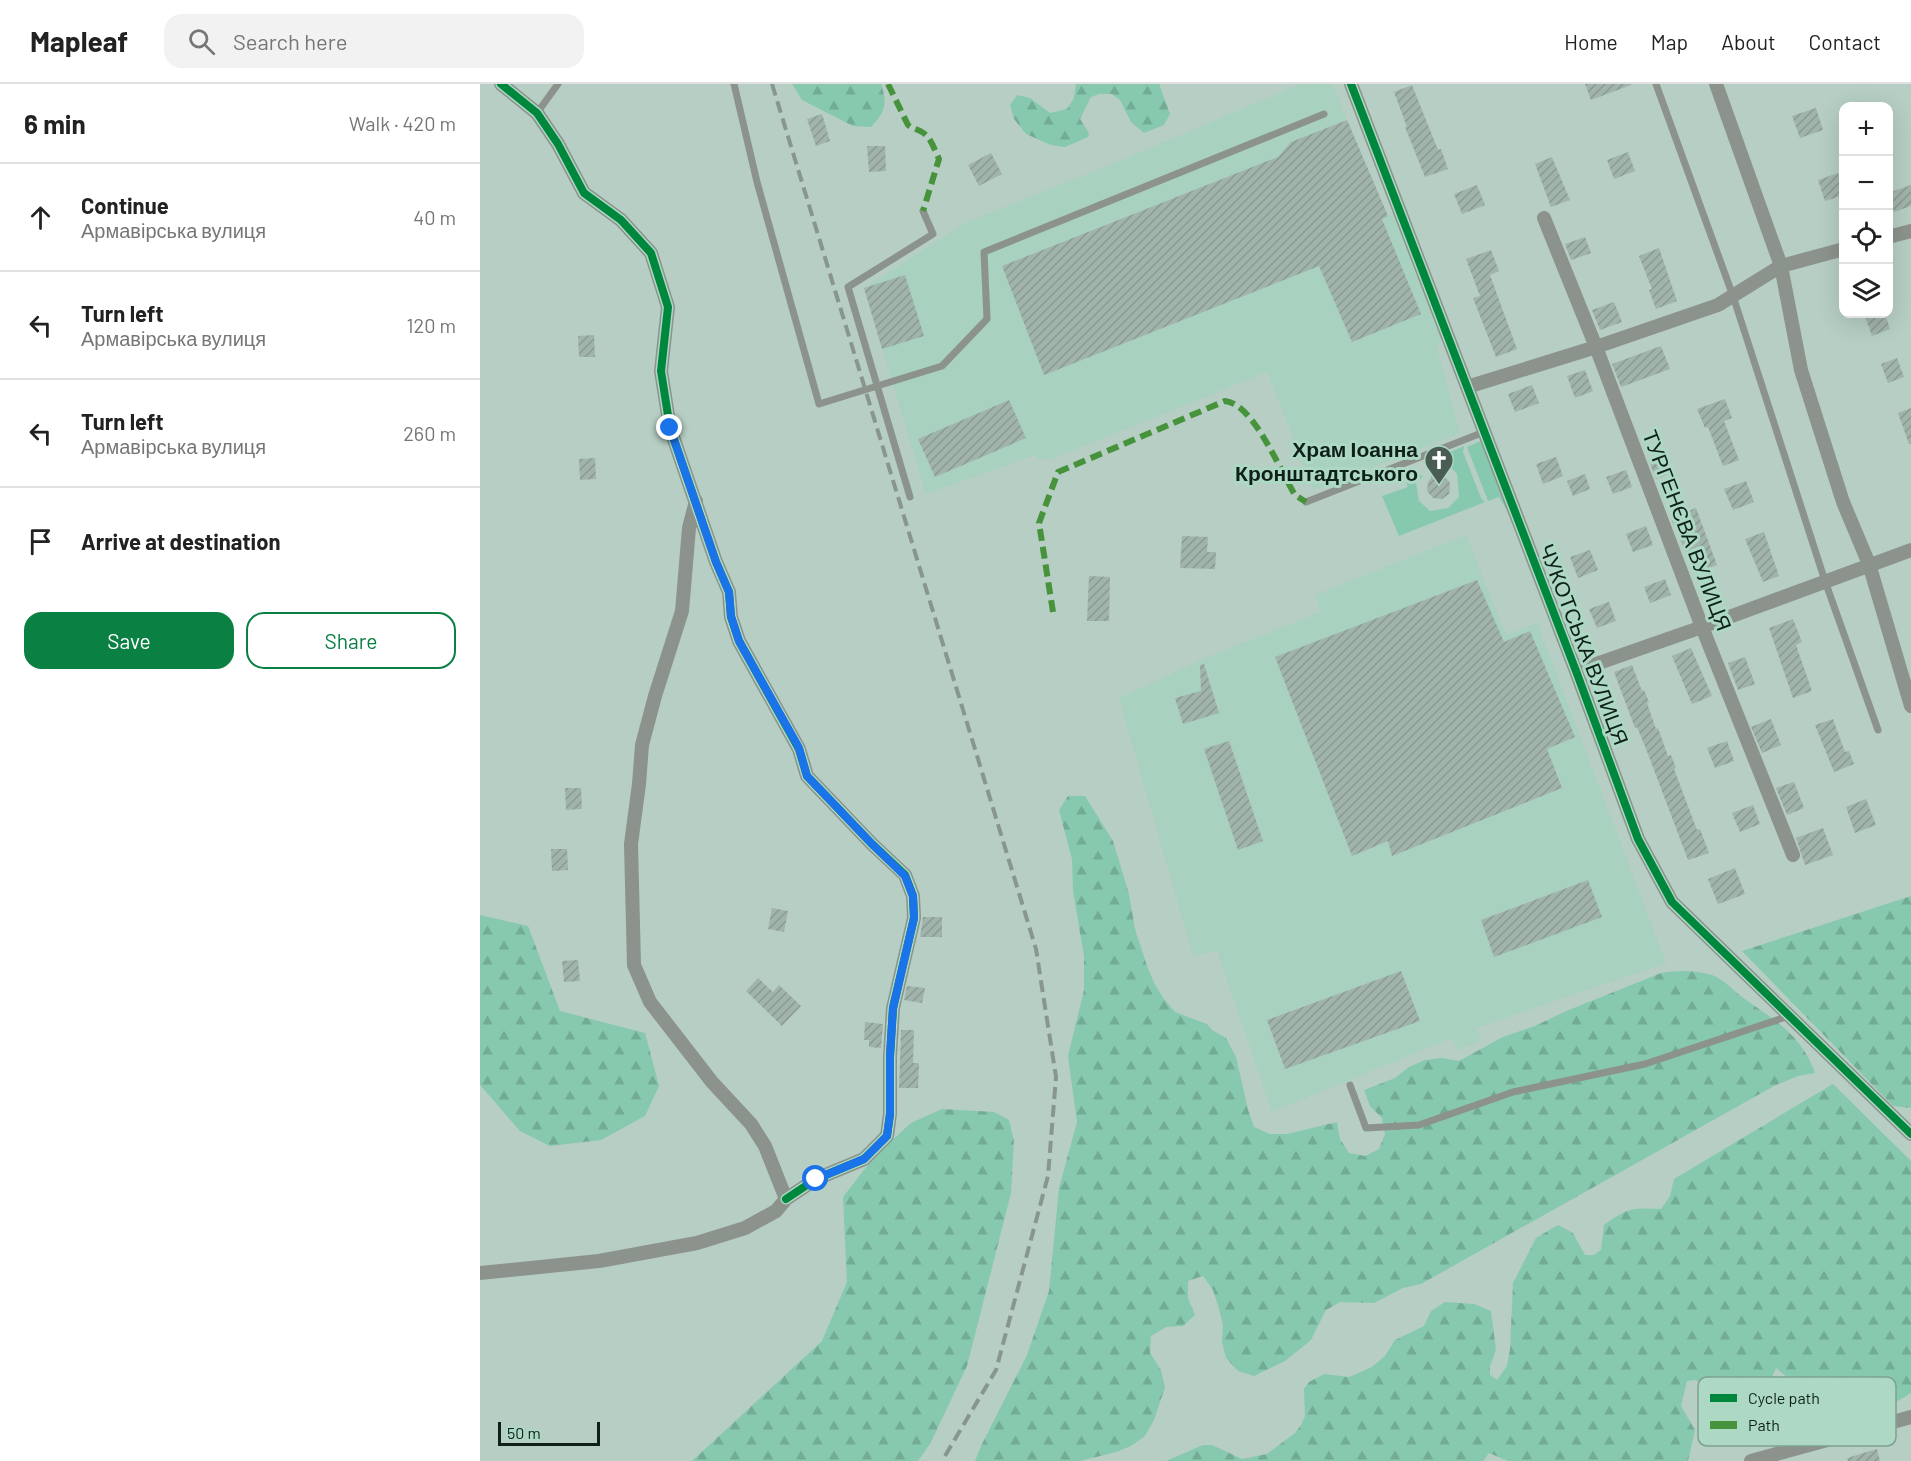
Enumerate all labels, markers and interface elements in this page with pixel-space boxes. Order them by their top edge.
search box [164,14,584,68]
text: Mapleaf [30,24,128,58]
icon: search [185,25,218,58]
text: Search here [233,28,347,54]
text: Home [1564,29,1618,54]
text: Map [1651,29,1688,54]
text: About [1721,29,1776,54]
text: Contact [1809,29,1881,54]
map controls [1839,102,1893,318]
button: + [1839,102,1893,156]
text: 6 min [24,108,86,139]
text: Walk · 420 m [349,111,456,135]
button: − [1839,156,1893,210]
text: Continue [81,192,169,218]
icon: ahead [24,201,57,234]
text: 40 m [413,205,456,229]
button: locate [1839,210,1893,264]
text: Армавірська вулиця [81,218,266,242]
button: layers [1839,264,1893,318]
text: Turn left [81,300,164,326]
icon: left [24,309,57,342]
text: 120 m [406,313,456,337]
text: Армавірська вулиця [81,326,266,350]
text: Turn left [81,408,164,434]
route end [656,414,682,440]
icon: left [24,417,57,450]
text: 260 m [403,421,456,445]
street label: ТУРГЕНЄВА ВУЛИЦЯ [1638,426,1738,634]
text: Армавірська вулиця [81,434,266,458]
place label: Храм Іоанна Кронштадтського [1235,436,1418,485]
church icon: Храм Іоанна Кронштадтського [1423,444,1455,486]
icon: arrive [24,525,57,558]
text: Arrive at destination [81,528,280,554]
street label: ЧУКОТСЬКА ВУЛИЦЯ [1535,540,1635,748]
button: Save [24,612,234,669]
button: Share [246,612,456,669]
route start [802,1165,828,1191]
legend [1698,1377,1896,1446]
text: Cycle path [1748,1388,1820,1407]
text: Path [1748,1415,1780,1434]
scale bar [498,1419,600,1446]
text: 50 m [507,1423,541,1442]

